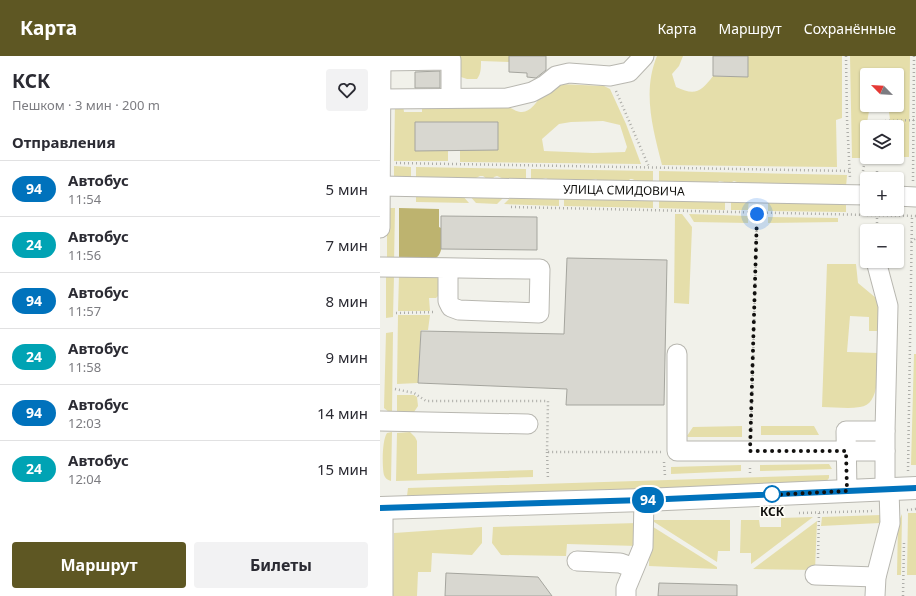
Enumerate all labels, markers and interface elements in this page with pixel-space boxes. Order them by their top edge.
text: Карта [20,15,77,41]
text: Карта [657,19,696,38]
text: Маршрут [718,19,782,38]
text: Сохранённые [804,19,896,38]
text: КСК [12,68,50,94]
north arrow [860,68,904,112]
map controls [860,68,904,268]
button: heart [326,69,368,111]
text: Пешком · 3 мин · 200 m [12,96,160,114]
button: layers [860,120,904,164]
text: Отправления [12,132,116,152]
text: Автобус [68,170,129,190]
button: + [860,172,904,216]
text: 94 [26,179,42,198]
text: 5 мин [325,179,368,199]
street label: УЛИЦА СМИДОВИЧА [563,180,685,200]
text: 11:54 [68,190,101,208]
your location [747,204,767,224]
button: − [860,224,904,268]
text: Автобус [68,226,129,246]
text: 24 [26,235,42,254]
text: 7 мин [325,235,368,255]
text: 11:56 [68,246,101,264]
text: Автобус [68,282,129,302]
text: 94 [26,291,42,310]
text: 8 мин [325,291,368,311]
text: 11:57 [68,302,101,320]
text: Автобус [68,338,129,358]
text: 24 [26,347,42,366]
text: 9 мин [325,347,368,367]
text: 11:58 [68,358,101,376]
text: Автобус [68,394,129,414]
text: 94 [26,403,42,422]
text: 14 мин [317,403,368,423]
text: 12:03 [68,414,101,432]
text: Автобус [68,450,129,470]
text: 24 [26,459,42,478]
text: 15 мин [317,459,368,479]
text: 12:04 [68,470,101,488]
marker: КСК [763,485,781,503]
line badge: 94 [630,487,666,513]
text: 94 [640,490,656,509]
place label: КСК [760,503,785,520]
button: Маршрут [12,542,186,588]
button: Билеты [194,542,368,588]

